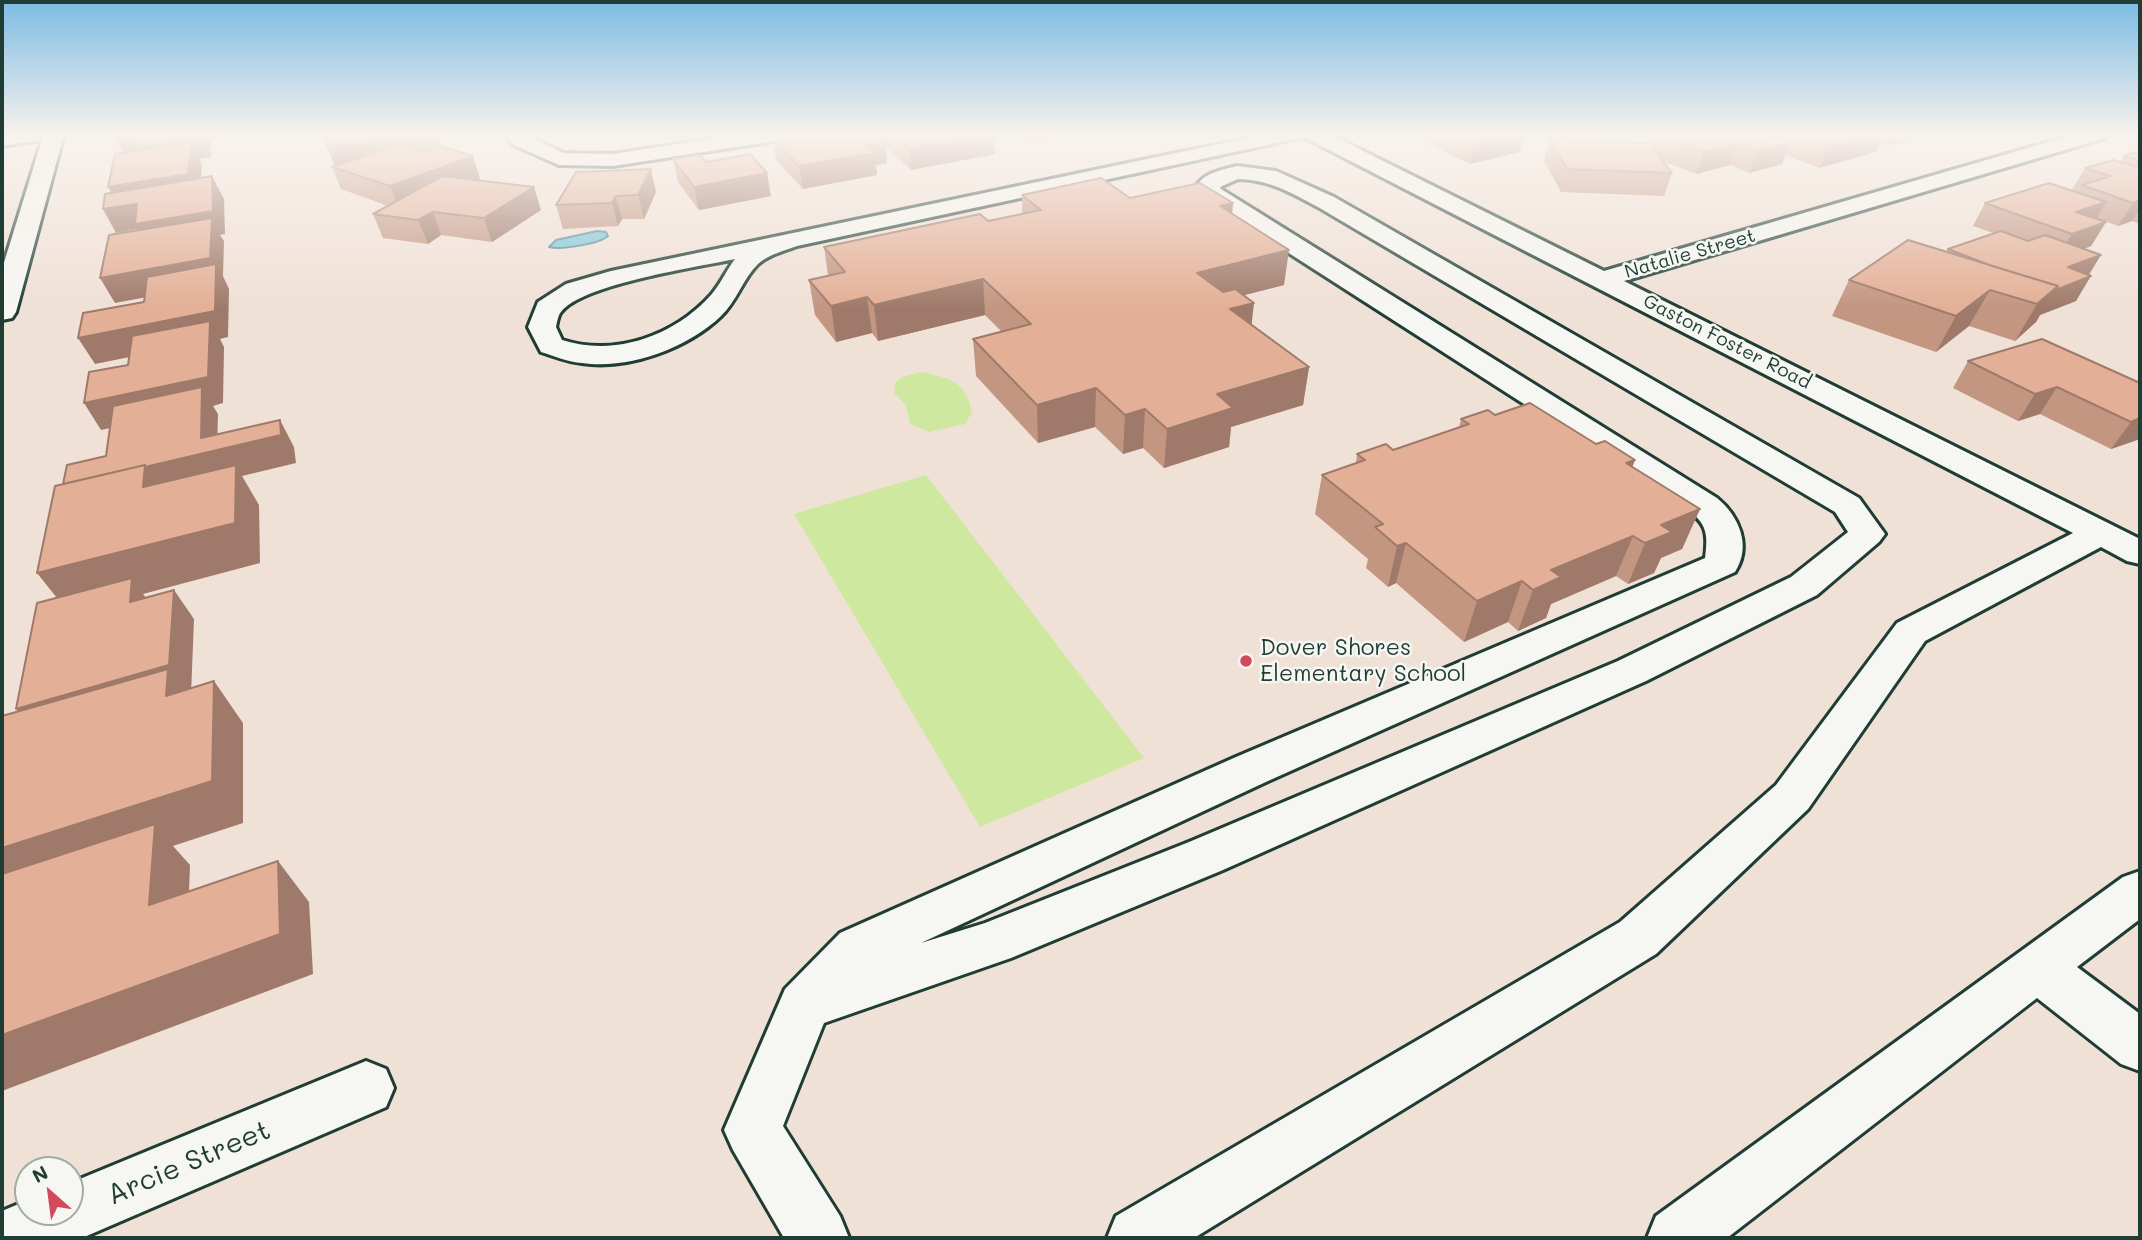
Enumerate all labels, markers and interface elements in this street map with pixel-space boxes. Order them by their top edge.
street label: Natalie Street [1622,224,1758,284]
street label: Gaston Foster Road [1639,290,1815,394]
place label: Dover Shores Elementary School [1260,634,1466,688]
marker: Dover Shores Elementary School [1238,653,1254,669]
street label: Arcie Street [102,1114,276,1212]
north arrow [14,1156,84,1226]
text: N [28,1159,52,1188]

